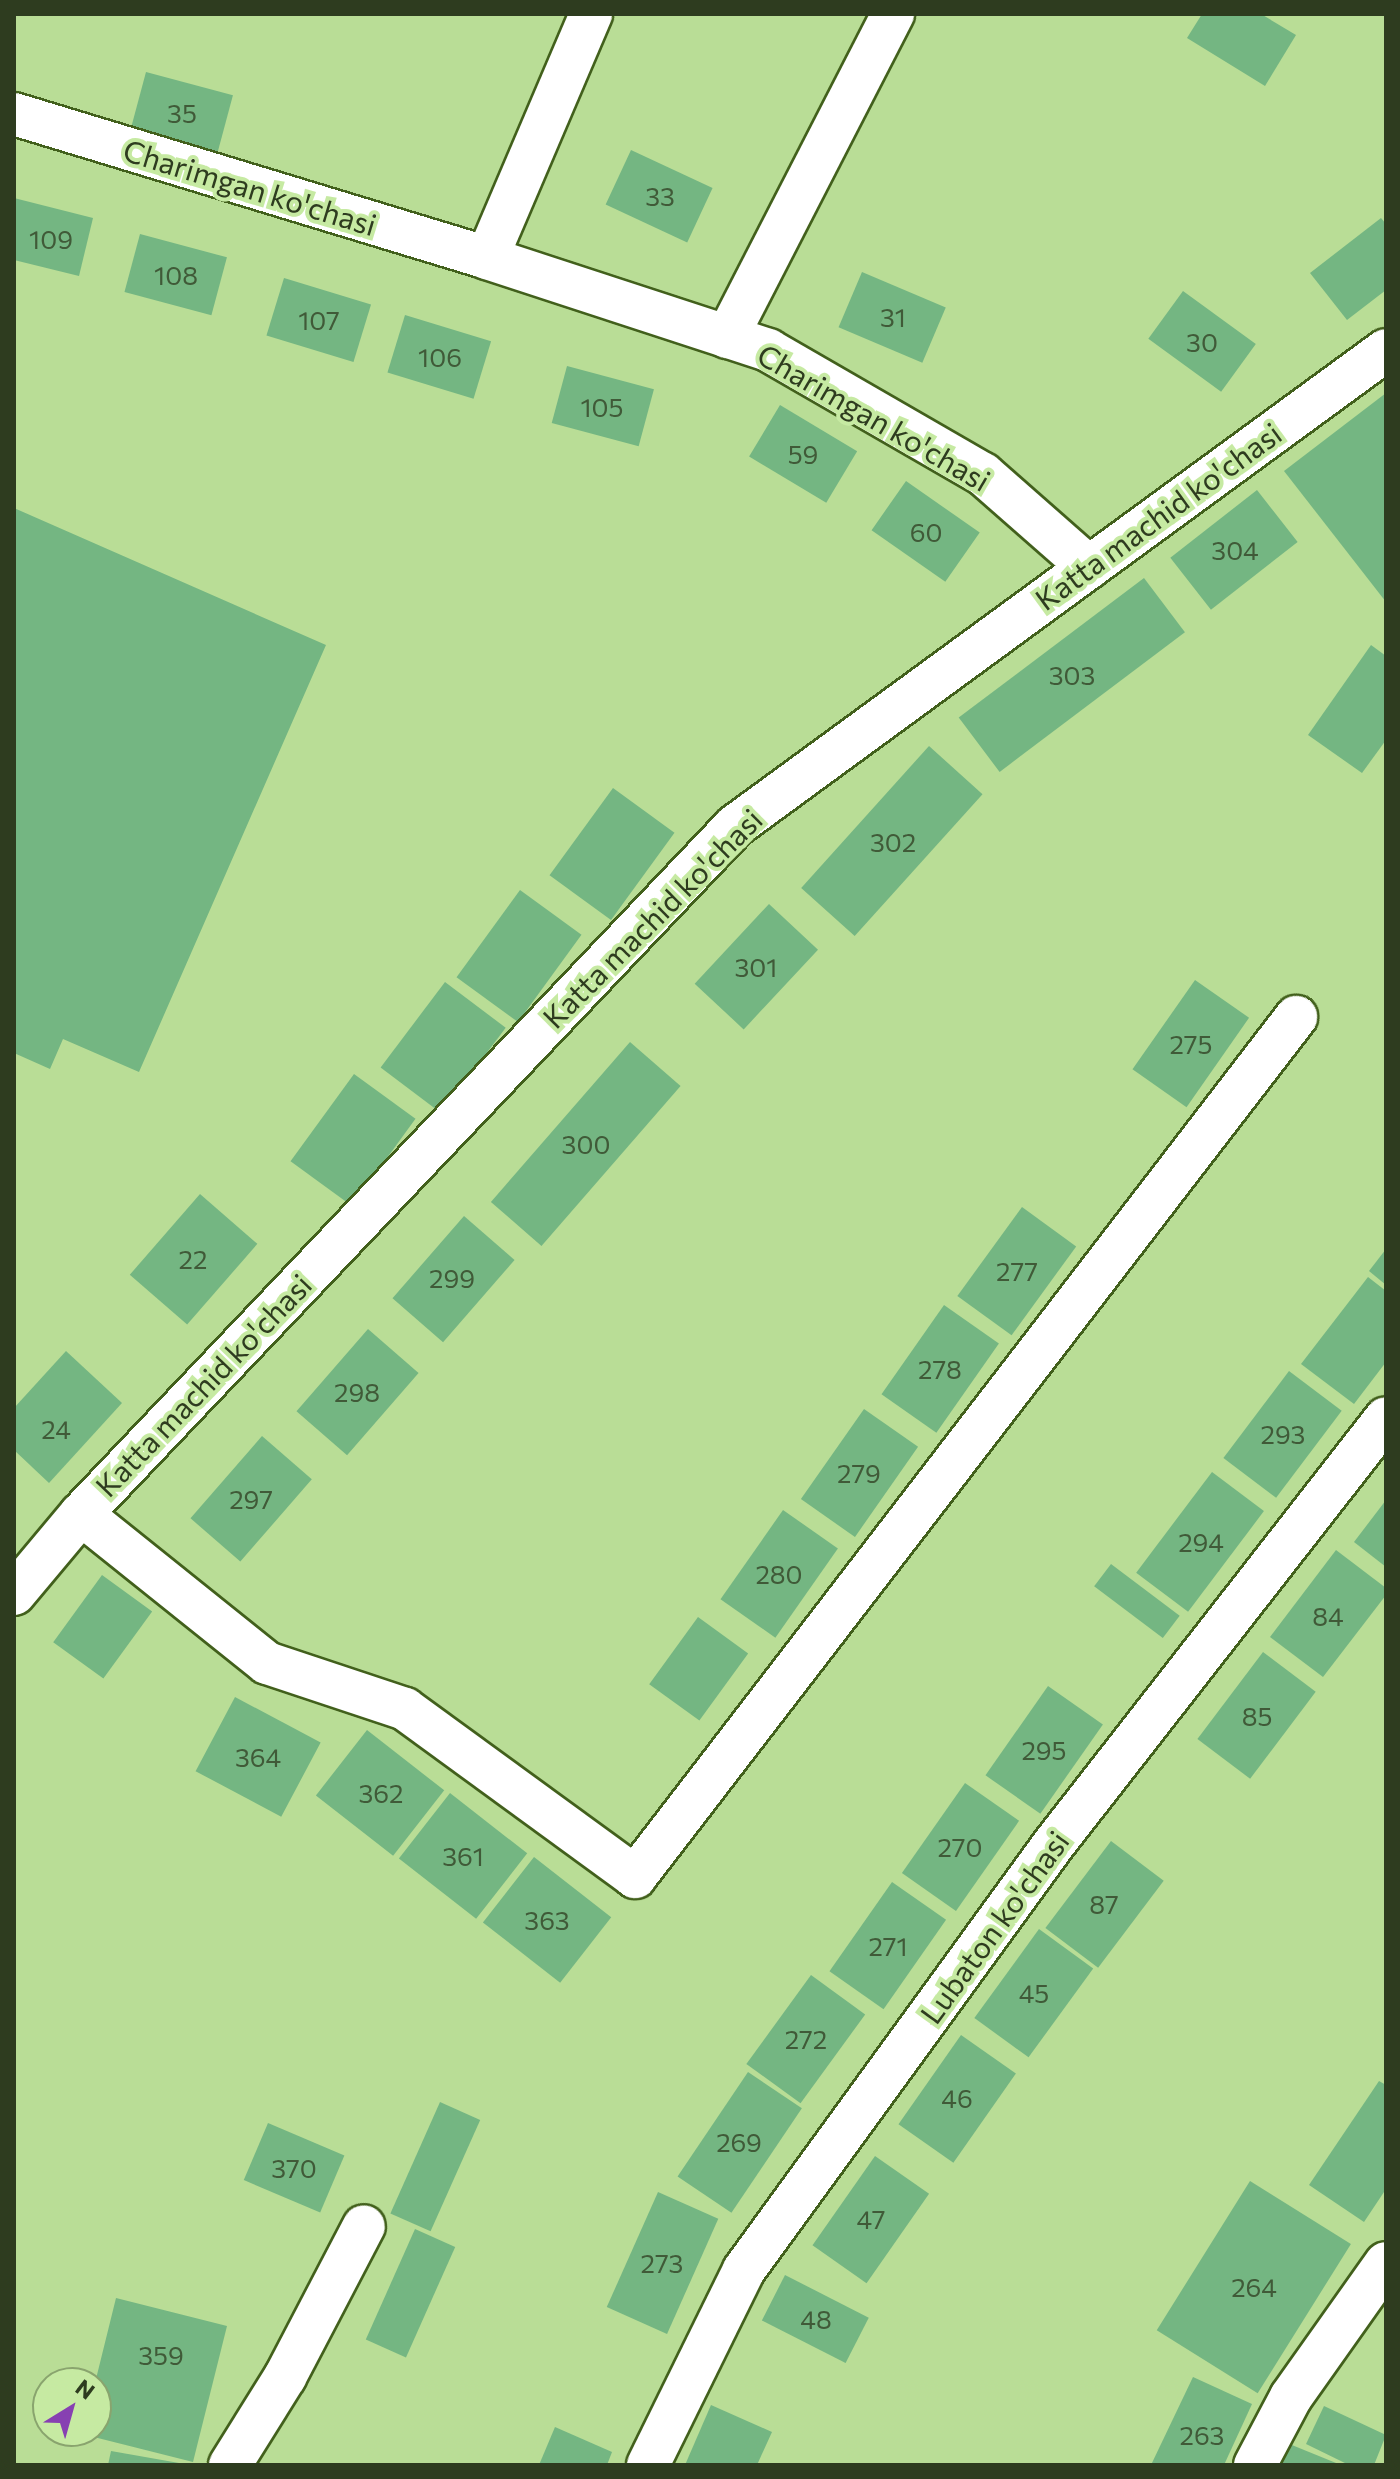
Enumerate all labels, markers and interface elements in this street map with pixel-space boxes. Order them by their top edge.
house number: 35 [167,97,197,129]
street label: Charimgan ko'chasi [119,131,381,243]
house number: 33 [645,180,675,212]
house number: 109 [29,223,73,255]
house number: 108 [154,259,198,291]
house number: 31 [880,301,906,333]
house number: 107 [298,304,340,336]
house number: 30 [1186,326,1218,358]
street label: Charimgan ko'chasi [751,336,997,498]
house number: 106 [418,341,462,373]
house number: 105 [580,391,624,423]
street label: Katta machid ko'chasi [1028,415,1288,617]
house number: 59 [788,438,818,470]
house number: 60 [910,516,942,548]
house number: 304 [1211,534,1259,566]
house number: 303 [1049,659,1095,691]
street label: Katta machid ko'chasi [535,801,769,1035]
house number: 302 [870,826,916,858]
house number: 301 [735,951,777,983]
house number: 275 [1170,1028,1212,1060]
house number: 300 [562,1128,610,1160]
house number: 22 [179,1243,207,1275]
house number: 277 [996,1255,1038,1287]
house number: 299 [429,1262,475,1294]
street label: Katta machid ko'chasi [88,1266,318,1504]
house number: 278 [918,1353,962,1385]
house number: 298 [334,1376,380,1408]
house number: 24 [41,1413,71,1445]
house number: 293 [1261,1418,1305,1450]
house number: 279 [837,1457,881,1489]
house number: 297 [229,1483,273,1515]
house number: 294 [1178,1526,1224,1558]
house number: 280 [755,1558,803,1590]
house number: 84 [1312,1600,1344,1632]
house number: 85 [1242,1700,1272,1732]
house number: 295 [1021,1734,1067,1766]
house number: 364 [235,1741,281,1773]
house number: 362 [359,1777,403,1809]
street label: Lubaton ko'chasi [912,1824,1076,2030]
house number: 270 [938,1831,982,1863]
house number: 361 [442,1840,484,1872]
house number: 87 [1089,1888,1119,1920]
house number: 363 [524,1904,570,1936]
house number: 271 [868,1930,908,1962]
house number: 45 [1019,1977,1049,2009]
house number: 272 [785,2023,827,2055]
house number: 46 [941,2082,973,2114]
house number: 269 [716,2126,762,2158]
house number: 370 [271,2152,317,2184]
house number: 47 [857,2203,885,2235]
house number: 273 [641,2247,683,2279]
house number: 264 [1231,2271,1277,2303]
house number: 48 [800,2303,832,2335]
house number: 359 [138,2339,184,2371]
north arrow [32,2367,112,2447]
text: N [71,2373,100,2405]
house number: 263 [1180,2419,1224,2451]

